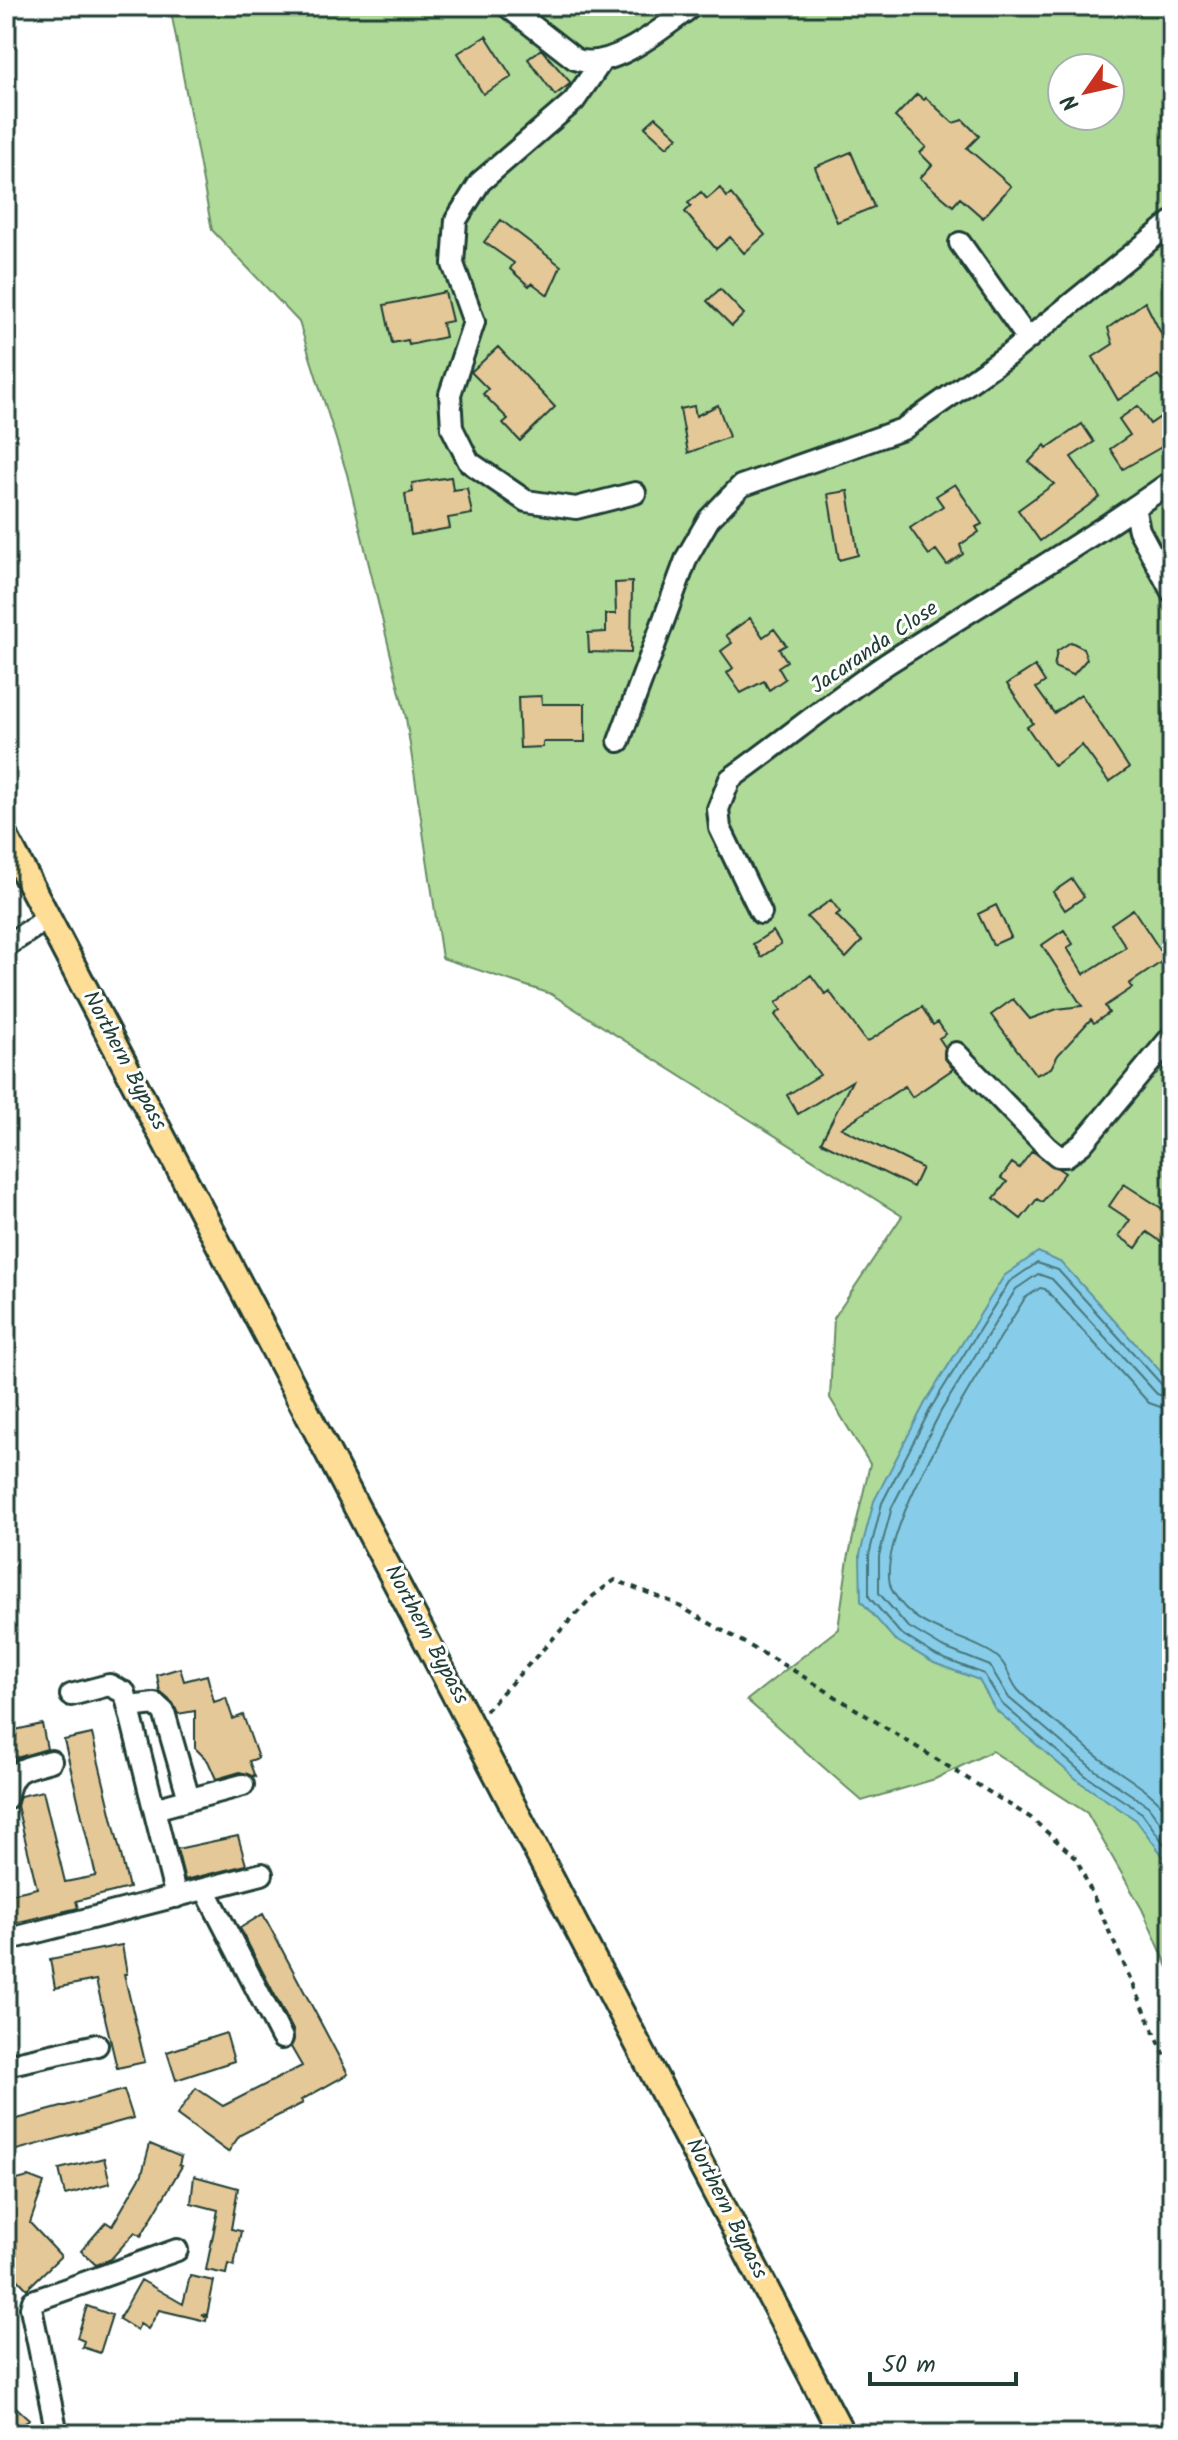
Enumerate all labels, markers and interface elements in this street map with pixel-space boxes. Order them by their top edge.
north arrow [1046,52,1126,132]
text: N [1053,86,1090,117]
street label: Jacaranda Close [804,592,946,704]
street label: Northern Bypass [72,985,176,1138]
street label: Northern Bypass [374,1559,478,1712]
street label: Northern Bypass [675,2132,777,2286]
scale bar [870,2336,1016,2386]
text: 50 m [882,2346,936,2385]

